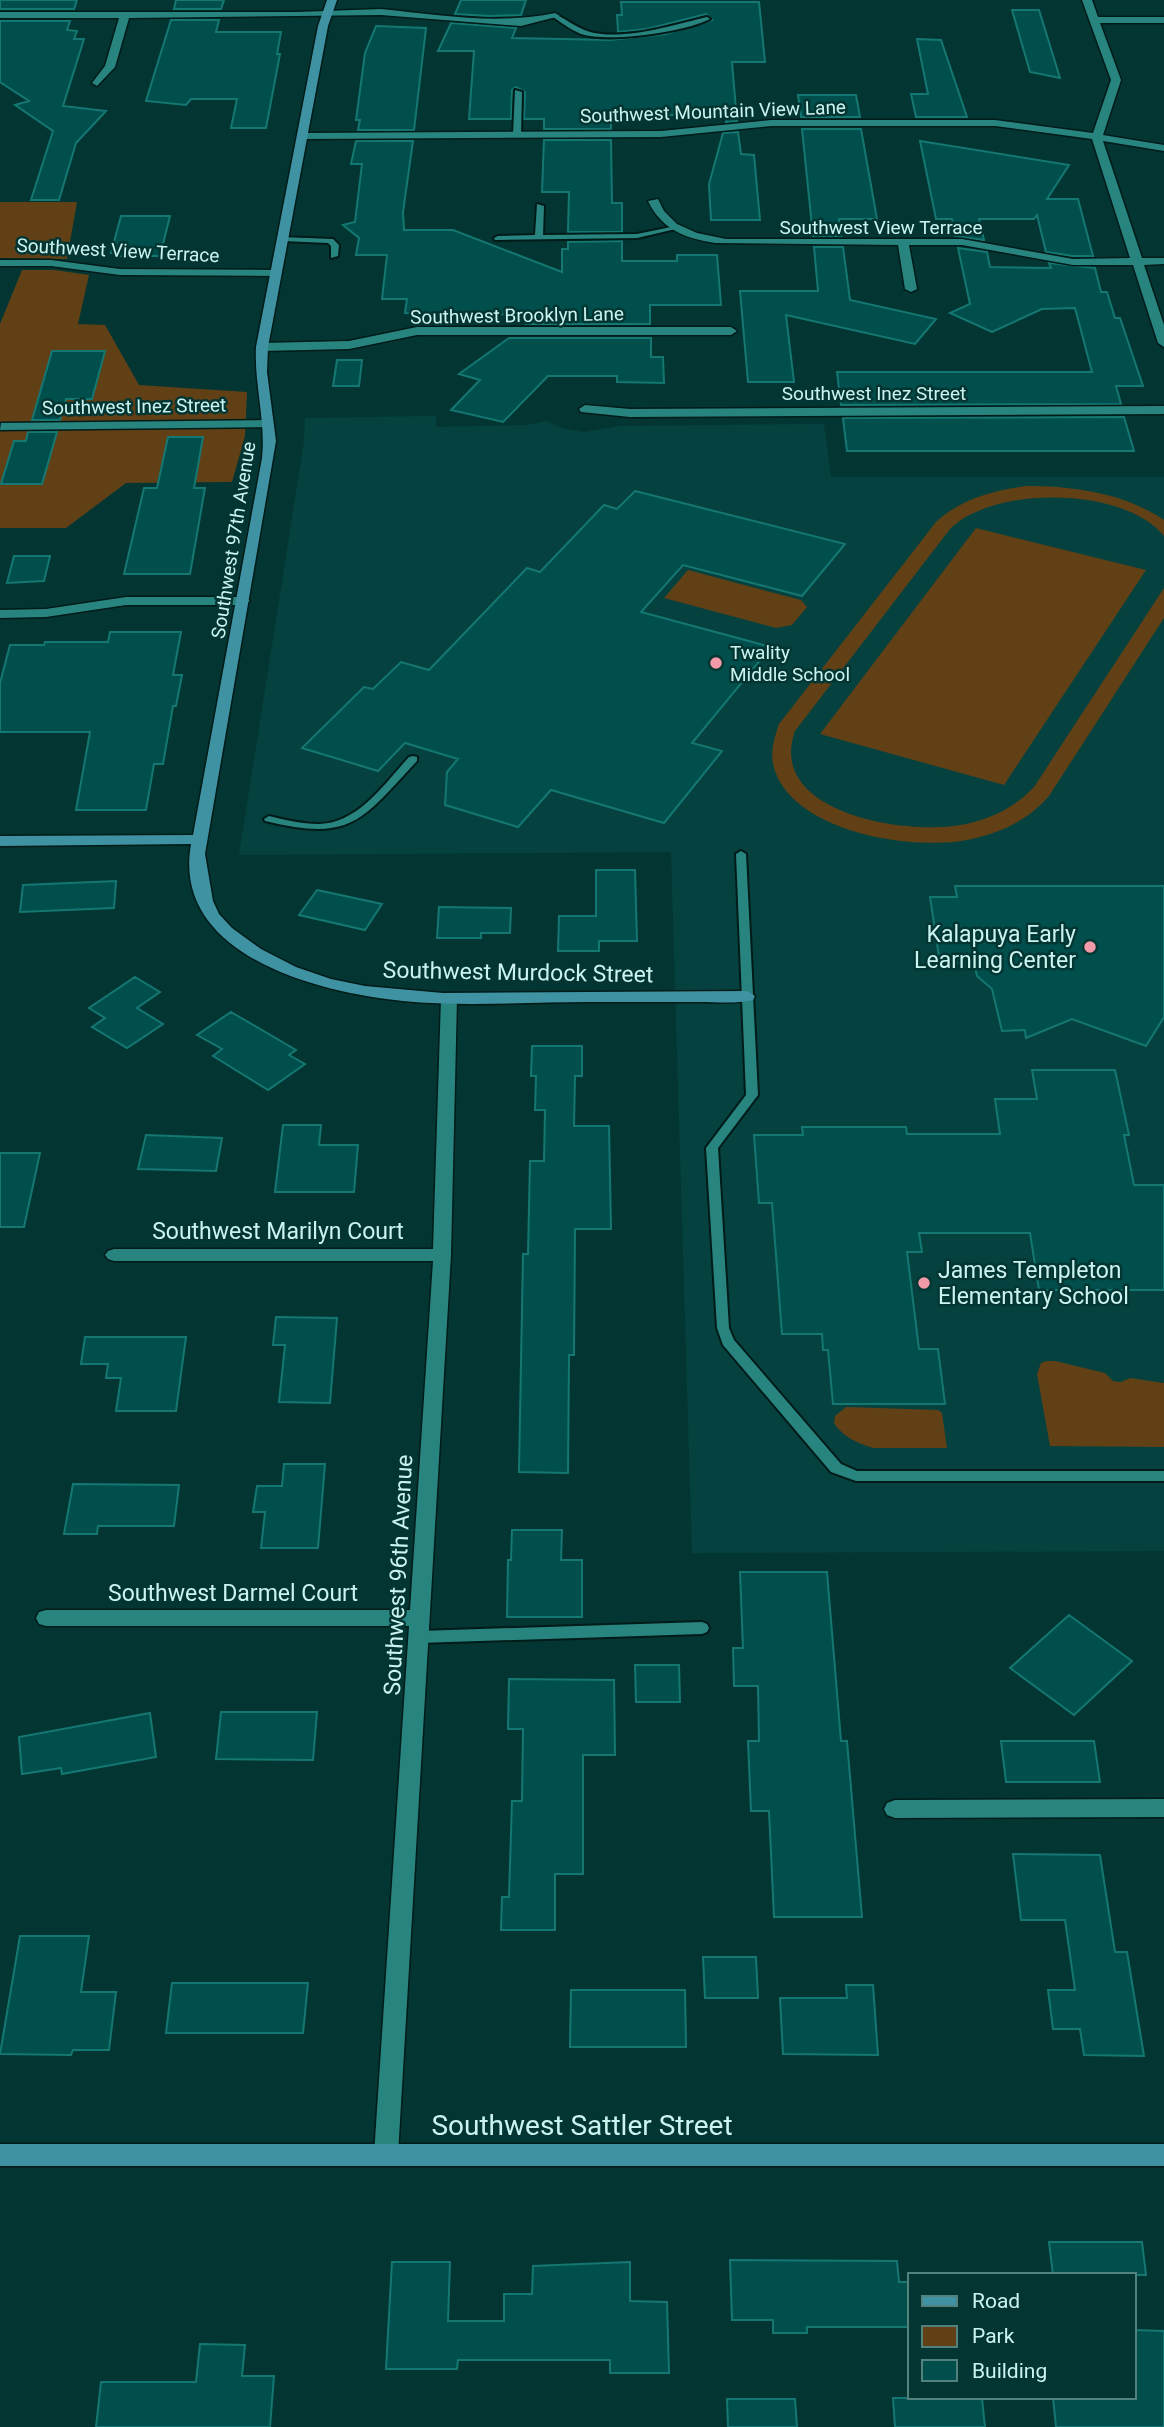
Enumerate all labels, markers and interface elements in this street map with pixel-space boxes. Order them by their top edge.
street label: Southwest Mountain View Lane [580,95,846,128]
street label: Southwest View Terrace [779,216,983,239]
street label: Southwest View Terrace [16,234,220,267]
street label: Southwest Brooklyn Lane [410,302,624,329]
street label: Southwest Inez Street [782,382,966,405]
street label: Southwest Inez Street [42,393,226,420]
street label: Southwest 97th Avenue [207,440,260,640]
place label: Twality Middle School [730,641,850,686]
marker: Twality Middle School [708,655,724,671]
place label: Kalapuya Early Learning Center [914,921,1076,974]
marker: Kalapuya Early Learning Center [1082,939,1098,955]
street label: Southwest Murdock Street [382,957,654,988]
street label: Southwest Marilyn Court [152,1218,404,1245]
place label: James Templeton Elementary School [938,1257,1129,1310]
marker: James Templeton Elementary School [916,1275,932,1291]
street label: Southwest 96th Avenue [379,1454,418,1696]
street label: Southwest Darmel Court [108,1580,358,1607]
street label: Southwest Sattler Street [431,2109,733,2142]
legend [908,2273,1136,2399]
text: Road [972,2289,1020,2313]
text: Park [972,2324,1015,2348]
text: Building [972,2359,1047,2383]

